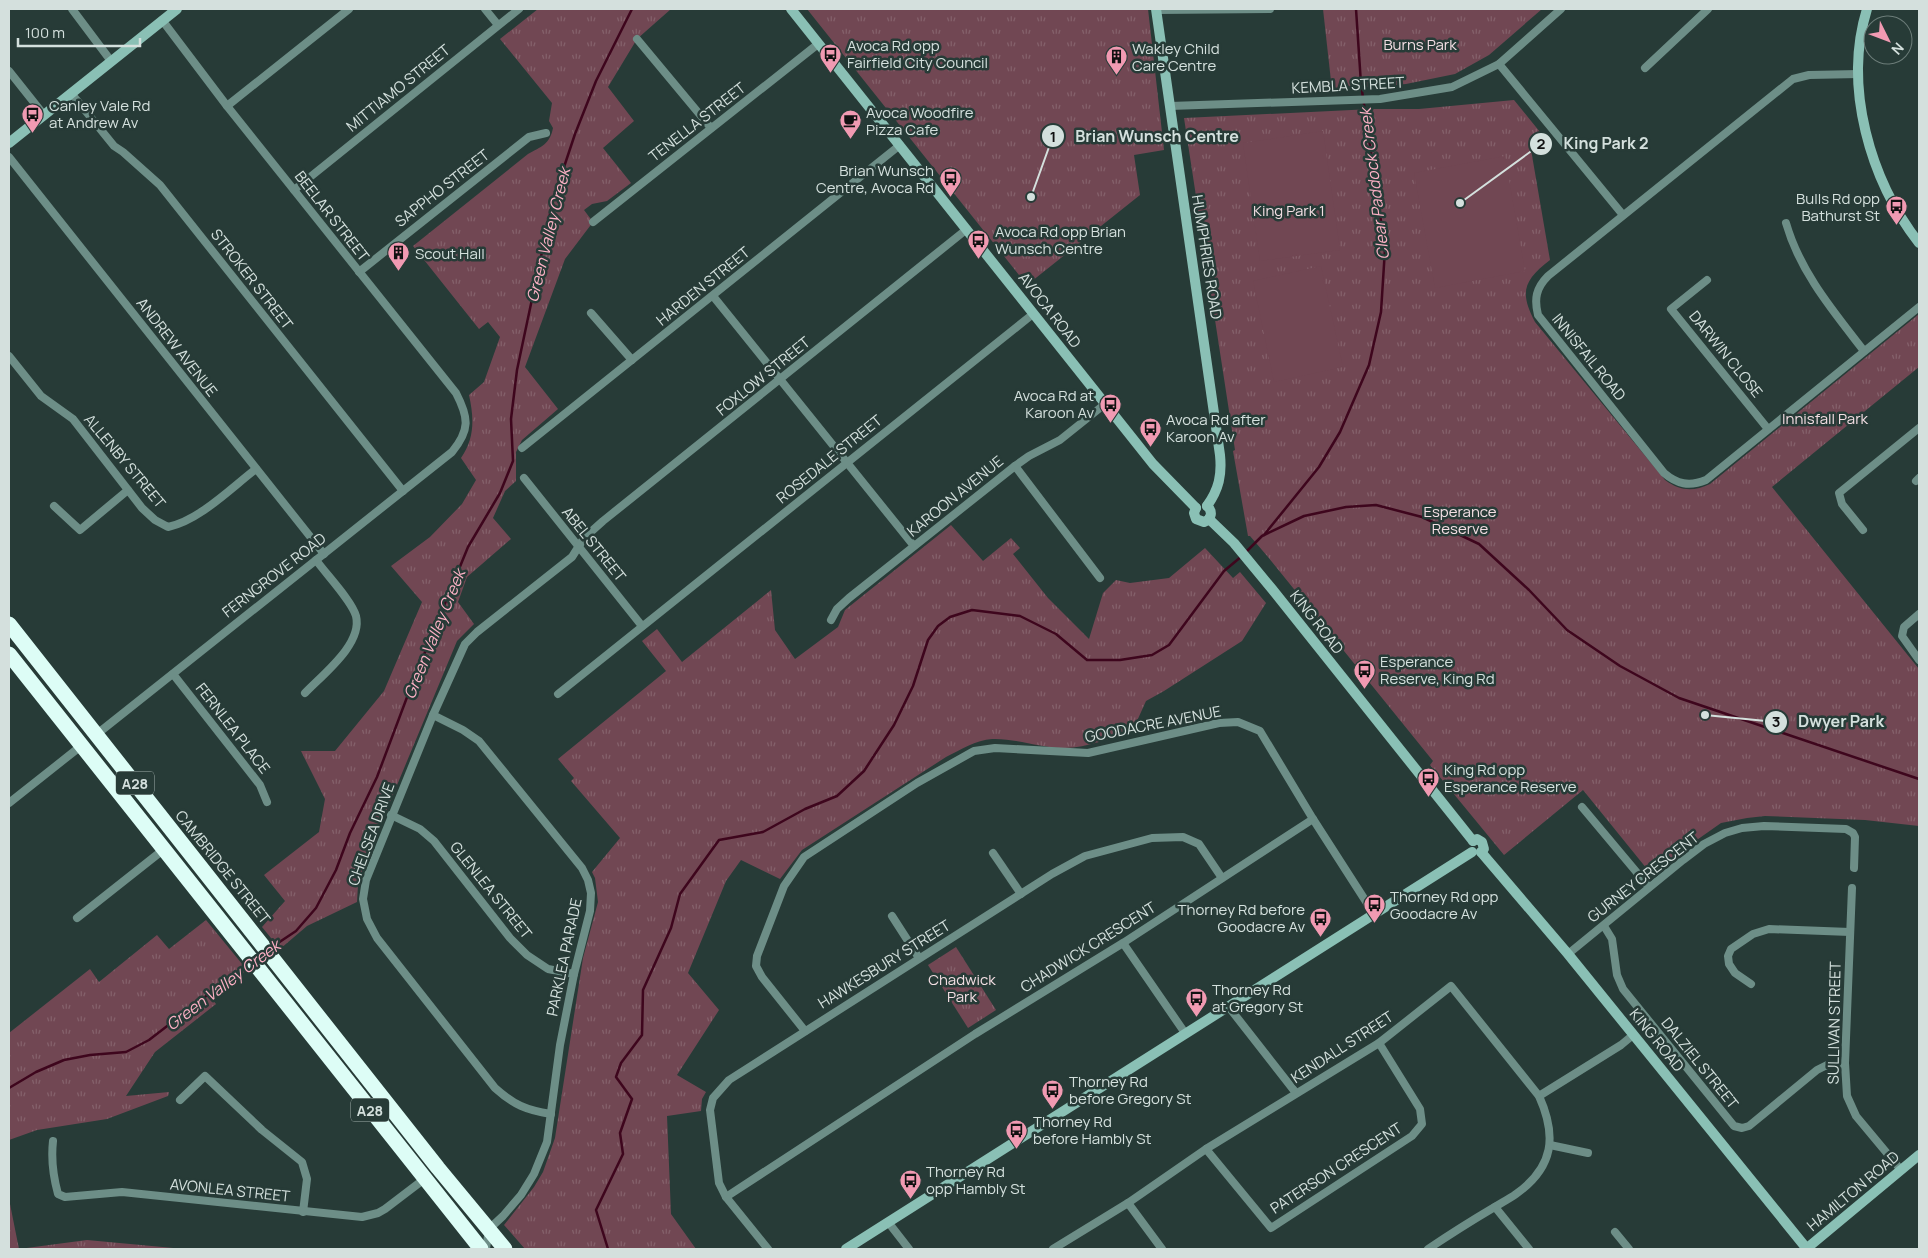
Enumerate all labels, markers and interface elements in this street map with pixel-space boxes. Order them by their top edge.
scale bar [18,15,140,47]
north arrow [1863,15,1913,65]
text: 100 m [25,22,65,43]
park label: Burns Park [1383,34,1457,55]
place label: Avoca Rd opp Fairfield City Council [847,35,988,73]
place label: Wakley Child Care Centre [1132,38,1220,76]
text: N [1888,39,1908,59]
street label: MITTIAMO STREET [342,40,454,136]
bus stop icon: Avoca Rd opp Fairfield City Council [819,42,843,73]
building icon: Wakley Child Care Centre [1104,45,1128,76]
street label: KEMBLA STREET [1291,72,1405,98]
street label: TENELLA STREET [644,77,750,167]
place label: Canley Vale Rd at Andrew Av [49,95,150,133]
bus stop icon: Canley Vale Rd at Andrew Av [21,102,45,133]
place label: Avoca Woodfire Pizza Cafe [866,102,974,140]
water label: Clear Paddock Creek [1354,105,1394,261]
cafe icon: Avoca Woodfire Pizza Cafe [838,109,862,140]
callout: Brian Wunsch Centre [1040,121,1249,152]
text: Brian Wunsch Centre [1075,125,1239,147]
text: 1 [1050,126,1056,147]
callout: King Park 2 [1529,128,1659,159]
text: King Park 2 [1564,132,1648,154]
text: 2 [1537,133,1546,154]
street label: SAPPHO STREET [390,144,494,232]
place label: Brian Wunsch Centre, Avoca Rd [816,160,934,198]
water label: Green Valley Creek [521,163,576,305]
street label: BEELAR STREET [290,166,374,266]
bus stop icon: Brian Wunsch Centre, Avoca Rd [938,167,962,198]
place label: Bulls Rd opp Bathurst St [1796,188,1880,226]
street label: HUMPHRIES ROAD [1187,193,1227,321]
bus stop icon: Bulls Rd opp Bathurst St [1884,195,1908,226]
park label: King Park 1 [1253,200,1325,221]
place label: Avoca Rd opp Brian Wunsch Centre [995,221,1126,259]
street label: STROKER STREET [206,224,298,334]
bus stop icon: Avoca Rd opp Brian Wunsch Centre [967,228,991,259]
building icon: Scout Hall [387,241,411,272]
street label: HARDEN STREET [652,242,754,330]
place label: Scout Hall [415,243,485,264]
street label: AVOCA ROAD [1014,268,1086,352]
street label: ANDREW AVENUE [132,293,222,401]
street label: DARWIN CLOSE [1684,306,1768,402]
street label: INNISFAIL ROAD [1547,309,1631,405]
street label: FOXLOW STREET [712,332,814,420]
place label: Avoca Rd at Karoon Av [1014,385,1094,423]
bus stop icon: Avoca Rd at Karoon Av [1098,392,1122,423]
park label: Innisfall Park [1782,408,1869,429]
place label: Avoca Rd after Karoon Av [1166,409,1266,447]
street label: ALLENBY STREET [79,410,171,513]
street label: ROSEDALE STREET [772,410,886,508]
bus stop icon: Avoca Rd after Karoon Av [1138,416,1162,447]
street label: KAROON AVENUE [902,451,1008,541]
park label: Esperance Reserve [1423,501,1497,539]
street label: ABEL STREET [557,502,631,586]
street label: FERNGROVE ROAD [218,528,330,622]
water label: Green Valley Creek [398,564,471,702]
street label: KING ROAD [1285,586,1349,658]
place label: Esperance Reserve, King Rd [1380,651,1495,689]
bus stop icon: Esperance Reserve, King Rd [1352,658,1376,689]
street label: FERNLEA PLACE [191,678,275,778]
street label: GOODACRE AVENUE [1083,700,1223,748]
callout: Dwyer Park [1763,706,1895,737]
text: Dwyer Park [1798,710,1884,732]
text: 3 [1772,711,1780,732]
place label: King Rd opp Esperance Reserve [1444,759,1577,797]
bus stop icon: King Rd opp Esperance Reserve [1416,766,1440,797]
road number: A28 [116,771,154,794]
street label: CHELSEA DRIVE [343,780,399,888]
street label: CAMBRIDGE STREET [171,806,275,928]
street label: GURNEY CRESCENT [1583,827,1703,927]
street label: GLENLEA STREET [445,837,537,943]
place label: Thorney Rd opp Goodacre Av [1390,886,1499,924]
bus stop icon: Thorney Rd opp Goodacre Av [1362,893,1386,924]
street label: PARKLEA PARADE [541,896,587,1018]
street label: CHADWICK CRESCENT [1016,897,1160,997]
place label: Thorney Rd before Goodacre Av [1178,899,1305,937]
bus stop icon: Thorney Rd before Goodacre Av [1309,906,1333,937]
street label: HAWKESBURY STREET [814,915,954,1013]
water label: Green Valley Creek [161,933,286,1035]
street label: SULLIVAN STREET [1822,961,1846,1085]
park label: Chadwick Park [928,969,996,1007]
place label: Thorney Rd at Gregory St [1212,979,1303,1017]
bus stop icon: Thorney Rd at Gregory St [1184,986,1208,1017]
street label: KING ROAD [1625,1004,1689,1076]
street label: KENDALL STREET [1287,1006,1397,1088]
street label: DALZIEL STREET [1657,1013,1743,1113]
place label: Thorney Rd before Gregory St [1069,1071,1191,1109]
bus stop icon: Thorney Rd before Gregory St [1041,1078,1065,1109]
road number: A28 [351,1098,389,1122]
place label: Thorney Rd before Hambly St [1033,1111,1151,1149]
street label: PATERSON CRESCENT [1266,1117,1406,1219]
bus stop icon: Thorney Rd before Hambly St [1005,1118,1029,1149]
street label: HAMILTON ROAD [1802,1146,1904,1236]
place label: Thorney Rd opp Hambly St [926,1161,1026,1199]
bus stop icon: Thorney Rd opp Hambly St [898,1168,922,1199]
street label: AVONLEA STREET [169,1173,291,1207]

